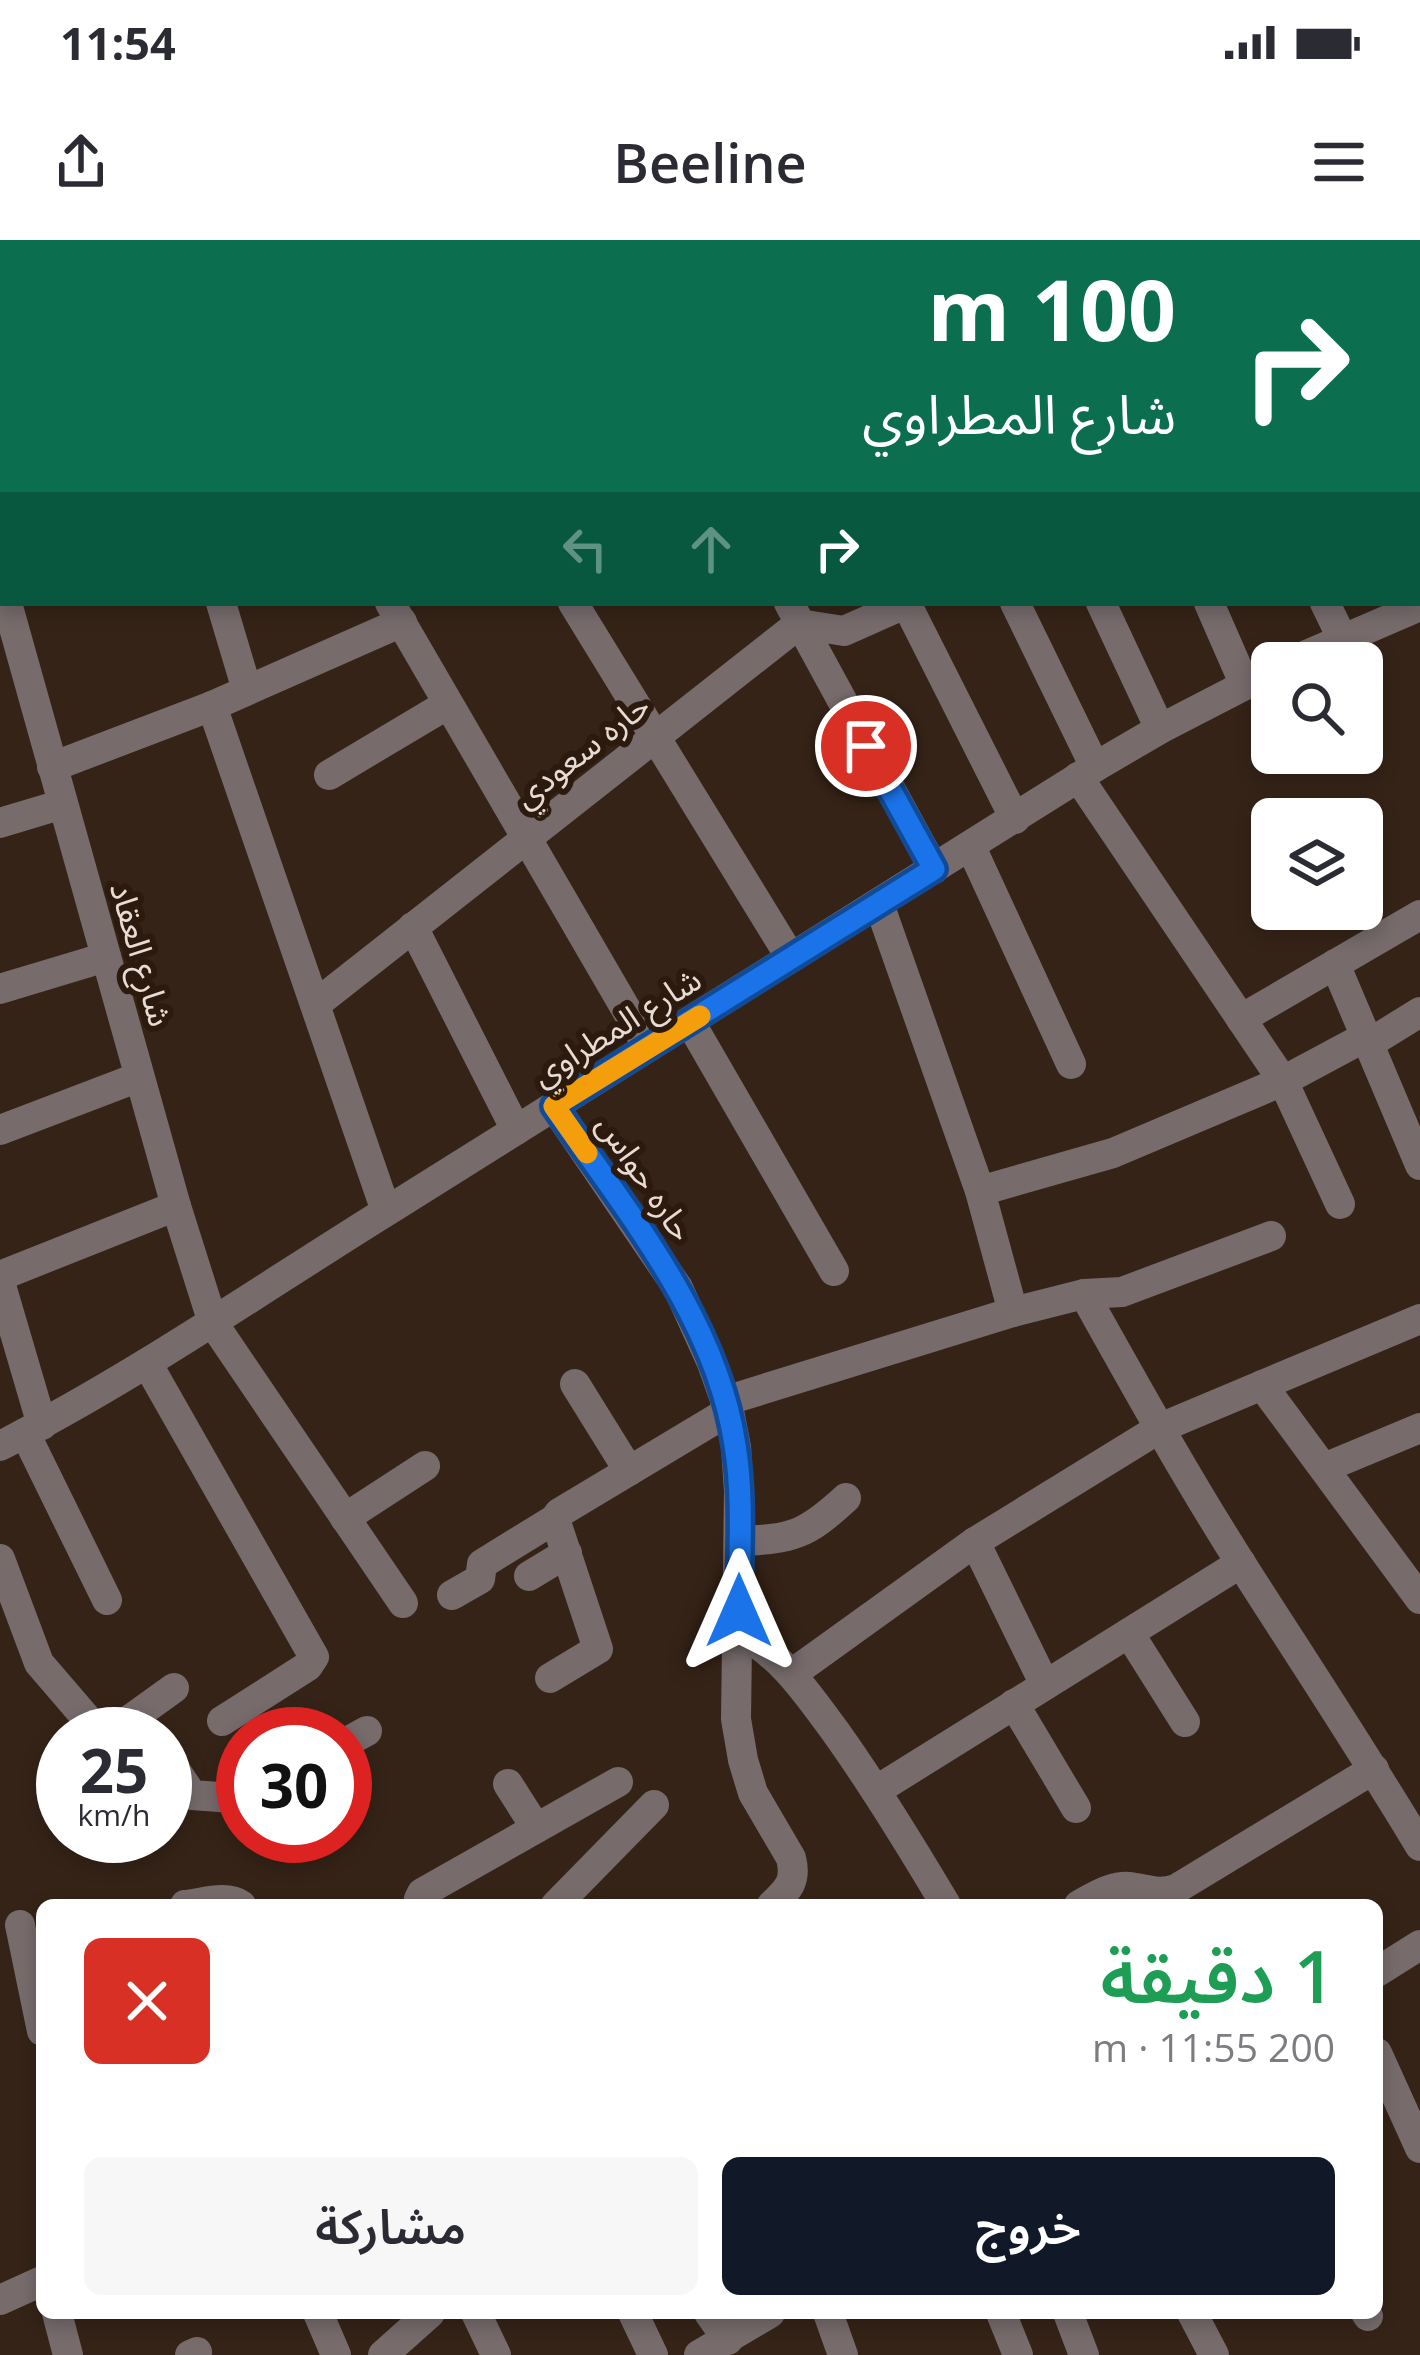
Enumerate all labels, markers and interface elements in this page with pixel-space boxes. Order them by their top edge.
text: 11:54 [60,12,176,73]
text: Beeline [613,125,807,199]
icon: share [48,129,114,195]
icon: menu [1306,129,1372,195]
text: 100 m [928,251,1176,366]
icon: right [1218,288,1374,444]
text: شارع المطراوي [862,376,1176,450]
icon: left [552,516,618,582]
icon: ahead [678,516,744,582]
icon: right [804,516,870,582]
map controls [1251,642,1383,930]
button: search [1251,642,1383,774]
street label: حاره سعودي [504,683,661,820]
pin [815,695,917,797]
icon: arrive [833,713,899,779]
button: layers [1251,798,1383,930]
street label: شارع العقاد [97,877,184,1032]
street label: شارع المطراوي [523,956,711,1099]
street label: حاره حواس [587,1105,705,1249]
position arrow [676,1548,802,1674]
speed limit sign: 30 [216,1707,372,1863]
text: 25 [80,1729,148,1811]
text: km/h [78,1794,150,1835]
text: 1 دقيقة [1100,1926,1335,2024]
button: close [84,1938,210,2064]
text: 200 m · 11:55 [1092,2020,1335,2073]
button: مشاركة [84,2157,698,2295]
button: خروج [722,2157,1335,2295]

